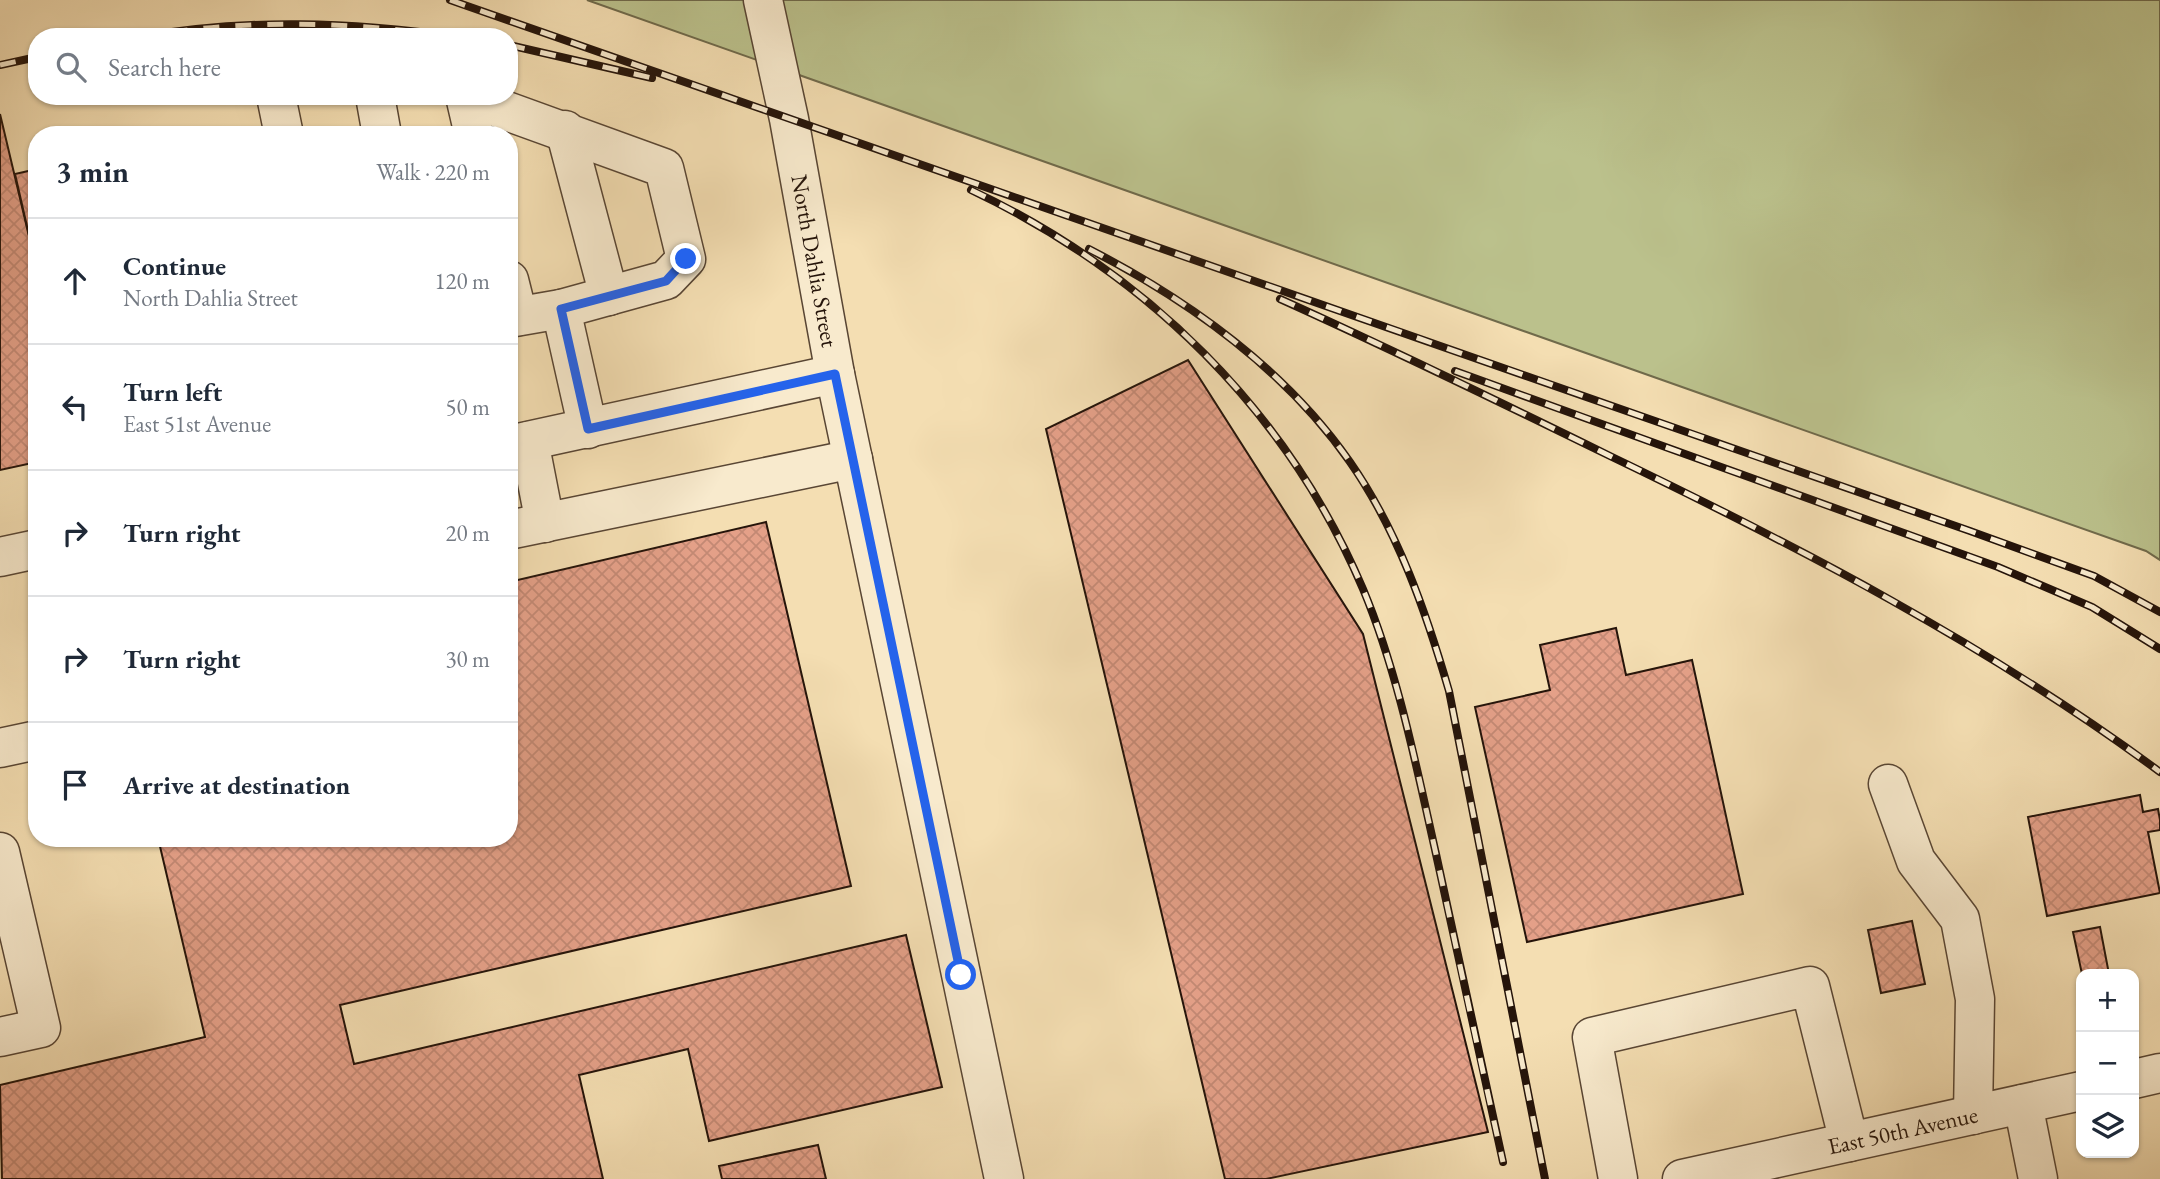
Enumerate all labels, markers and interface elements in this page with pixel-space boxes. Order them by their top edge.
search box [28,28,518,105]
icon: search [52,48,90,86]
text: Search here [108,50,221,84]
text: 3 min [56,152,129,191]
text: Walk · 220 m [376,157,490,187]
street label: North Dahlia Street [784,172,845,350]
route end [670,243,701,274]
text: Continue [123,249,226,283]
icon: ahead [56,262,94,300]
text: 120 m [434,266,490,296]
text: North Dahlia Street [123,283,298,313]
text: Turn left [123,375,222,409]
icon: left [56,388,94,426]
text: 50 m [445,392,490,422]
text: East 51st Avenue [123,409,271,439]
icon: right [56,514,94,552]
text: Turn right [123,516,241,550]
text: 20 m [445,518,490,548]
icon: right [56,640,94,678]
text: Turn right [123,642,241,676]
text: 30 m [445,644,490,674]
icon: arrive [56,766,94,804]
text: Arrive at destination [123,768,350,802]
route start [945,959,976,990]
map controls [2076,969,2139,1158]
button: + [2076,969,2139,1032]
button: − [2076,1032,2139,1095]
button: layers [2076,1095,2139,1158]
street label: East 50th Avenue [1825,1099,1981,1161]

